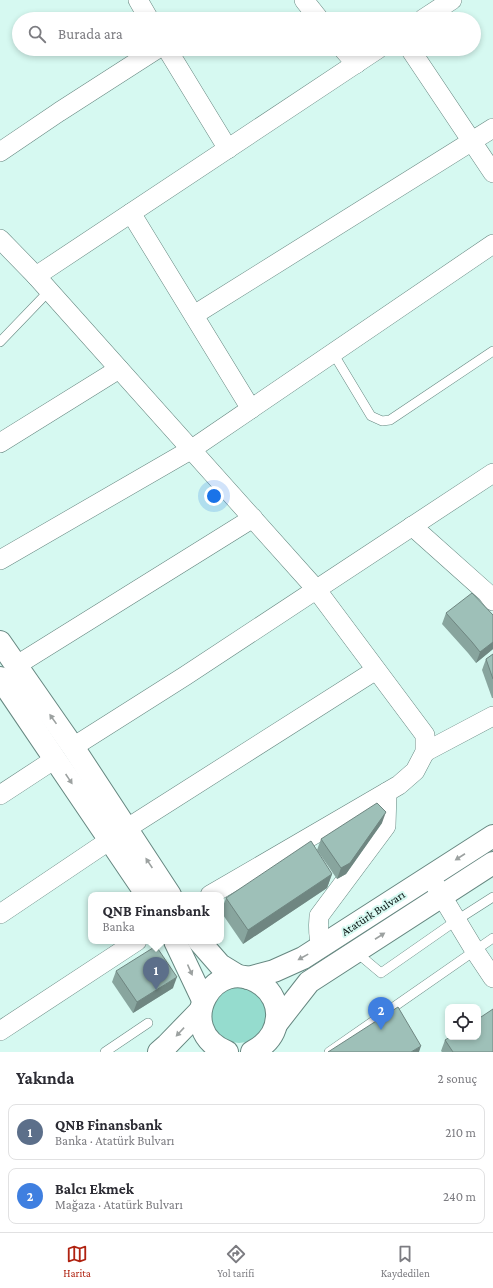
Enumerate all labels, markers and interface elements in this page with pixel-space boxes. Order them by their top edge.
search box [12,12,481,56]
icon: search [26,23,48,45]
text: Burada ara [58,26,123,42]
your location [204,486,224,506]
one-way arrow [50,713,57,725]
one-way arrow [65,774,73,785]
one-way arrow [454,854,466,861]
one-way arrow [145,857,152,868]
street label: Atatürk Bulvarı [339,887,407,939]
popup [88,892,224,944]
text: QNB Finansbank [102,903,210,919]
text: Banka [102,919,135,934]
one-way arrow [375,932,386,940]
one-way arrow [298,954,309,961]
pin: 1 [143,957,169,990]
one-way arrow [187,965,193,976]
pin: 2 [368,997,394,1030]
map controls [445,1004,481,1040]
button: locate [445,1004,481,1040]
one-way arrow [175,1027,185,1037]
text: Yakında [16,1069,74,1088]
text: 2 sonuç [438,1071,477,1086]
text: QNB Finansbank [55,1117,162,1133]
text: 1 [28,1125,32,1140]
text: 210 m [445,1125,476,1140]
text: Banka · Atatürk Bulvarı [55,1133,175,1148]
text: Balcı Ekmek [55,1181,134,1197]
text: 2 [27,1189,33,1204]
text: 240 m [443,1189,476,1204]
text: Mağaza · Atatürk Bulvarı [55,1197,183,1212]
tab: Harita [63,1243,91,1279]
tab: Yol tarifi [217,1243,254,1279]
tab: Kaydedilen [381,1243,430,1279]

